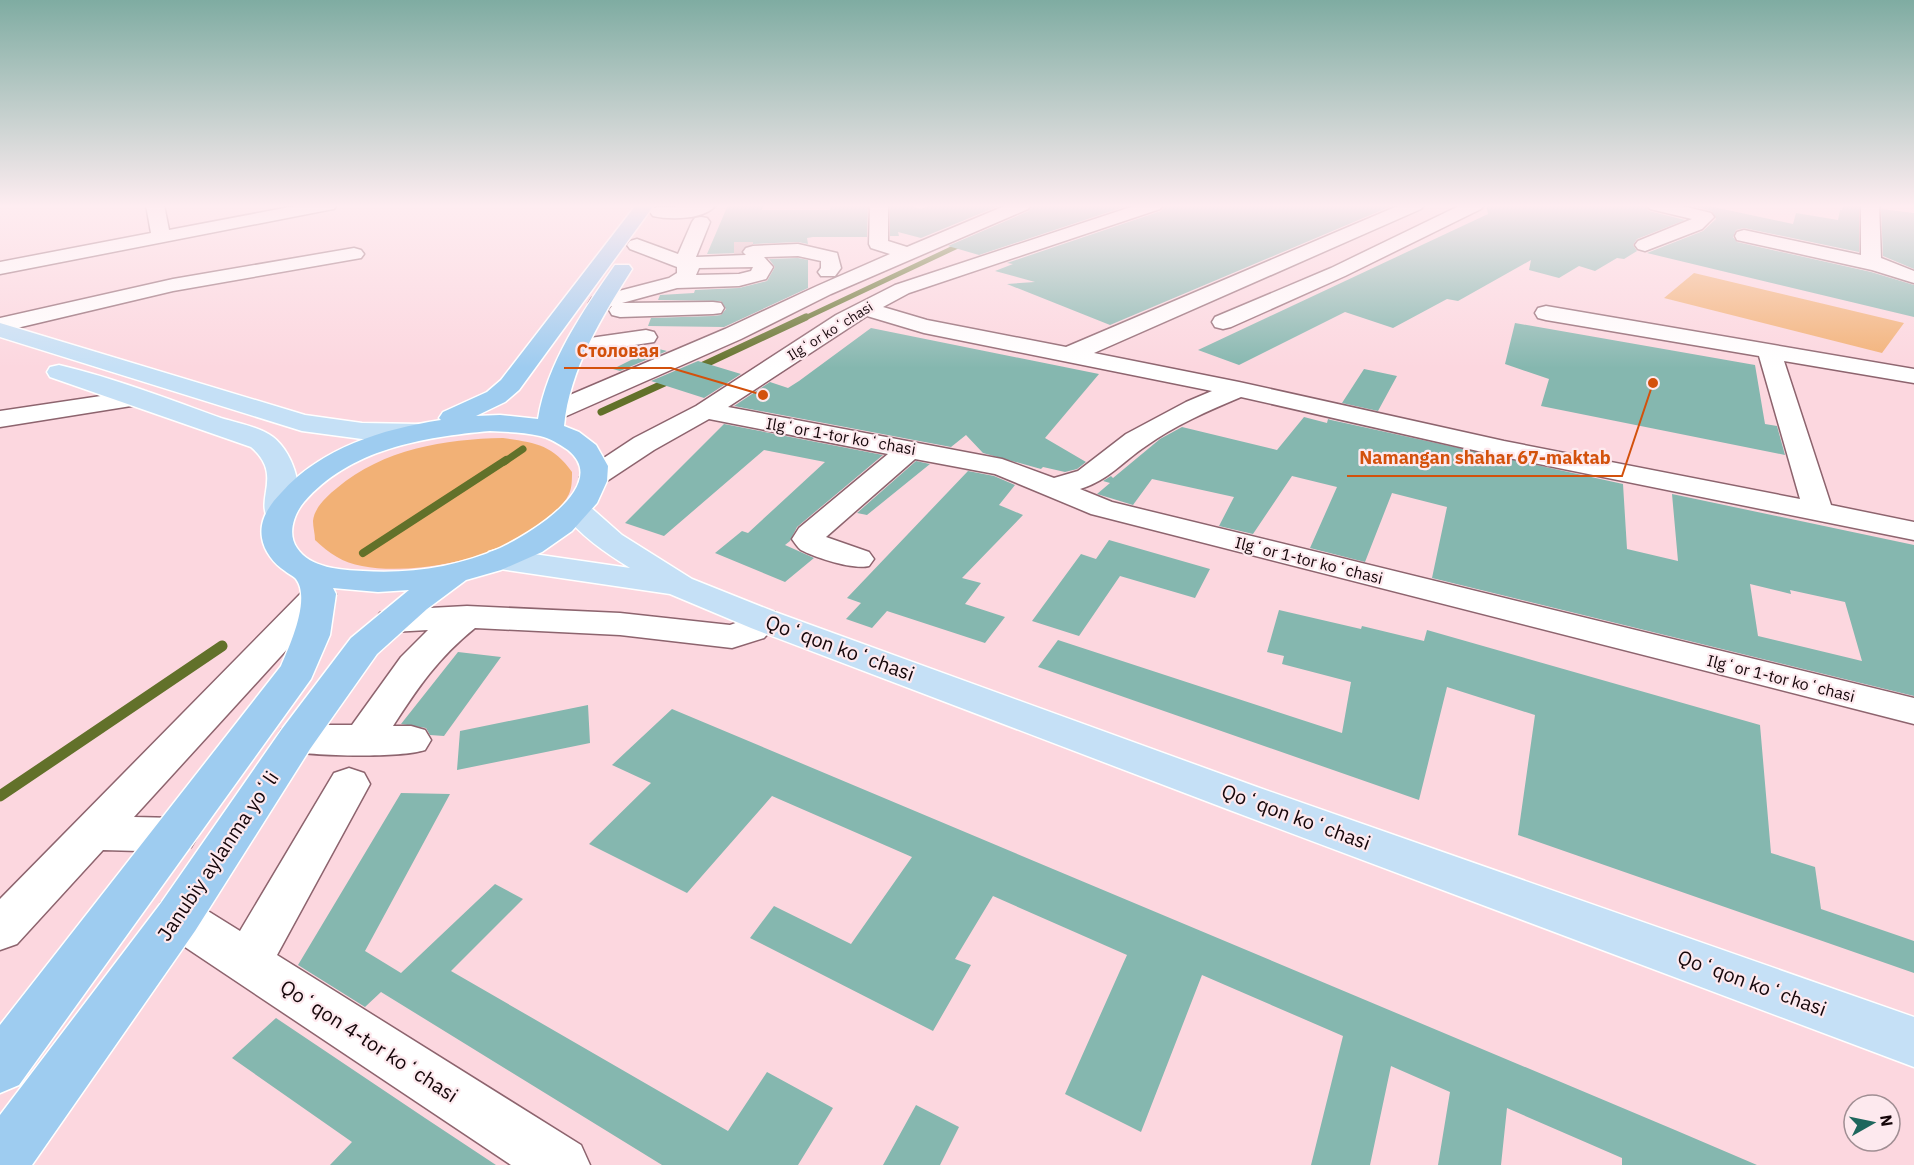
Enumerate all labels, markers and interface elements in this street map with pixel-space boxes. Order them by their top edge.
street label: Ilgʻor koʻchasi [784,297,876,365]
callout: Столовая [564,332,671,368]
text: Столовая [577,339,659,362]
street label: Ilgʻor 1-tor koʻchasi [765,413,917,459]
callout: Namangan shahar 67-maktab [1347,440,1622,476]
text: Namangan shahar 67-maktab [1359,446,1611,469]
street label: Ilgʻor 1-tor koʻchasi [1233,532,1385,588]
street label: Qoʻqon koʻchasi [762,608,918,687]
street label: Ilgʻor 1-tor koʻchasi [1705,650,1857,706]
street label: Janubiy aylanma yoʻli [151,766,285,946]
street label: Qoʻqon koʻchasi [1218,777,1374,856]
street label: Qoʻqon koʻchasi [1674,943,1830,1022]
street label: Qoʻqon 4-tor koʻchasi [275,973,463,1108]
north arrow [1842,1093,1902,1153]
text: N [1876,1113,1898,1128]

